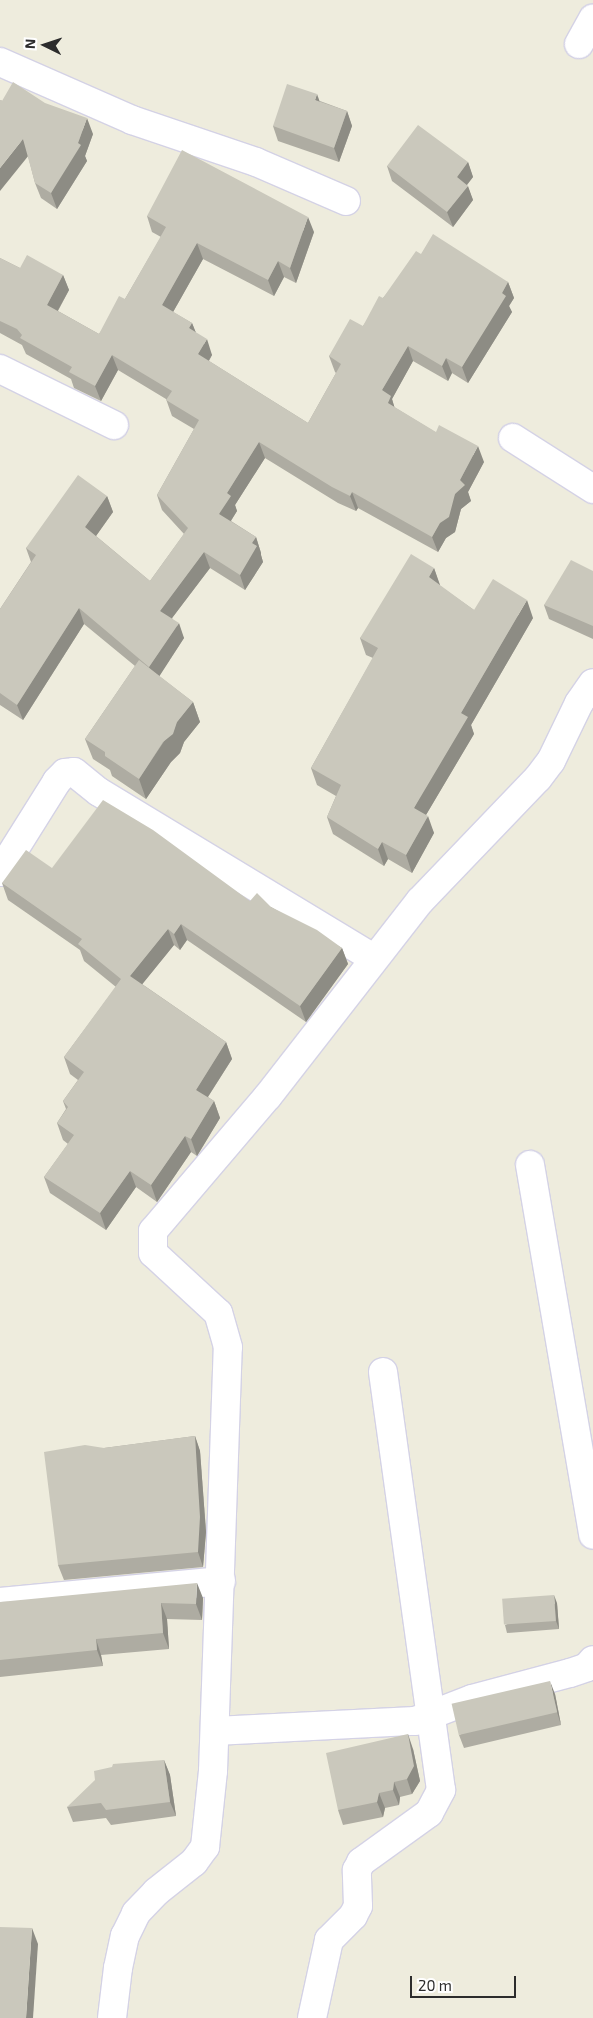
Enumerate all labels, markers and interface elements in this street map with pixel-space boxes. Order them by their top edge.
north arrow [20,20,70,70]
text: N [21,38,38,50]
scale bar [413,1966,519,1998]
text: 20 m [418,1976,452,1994]

